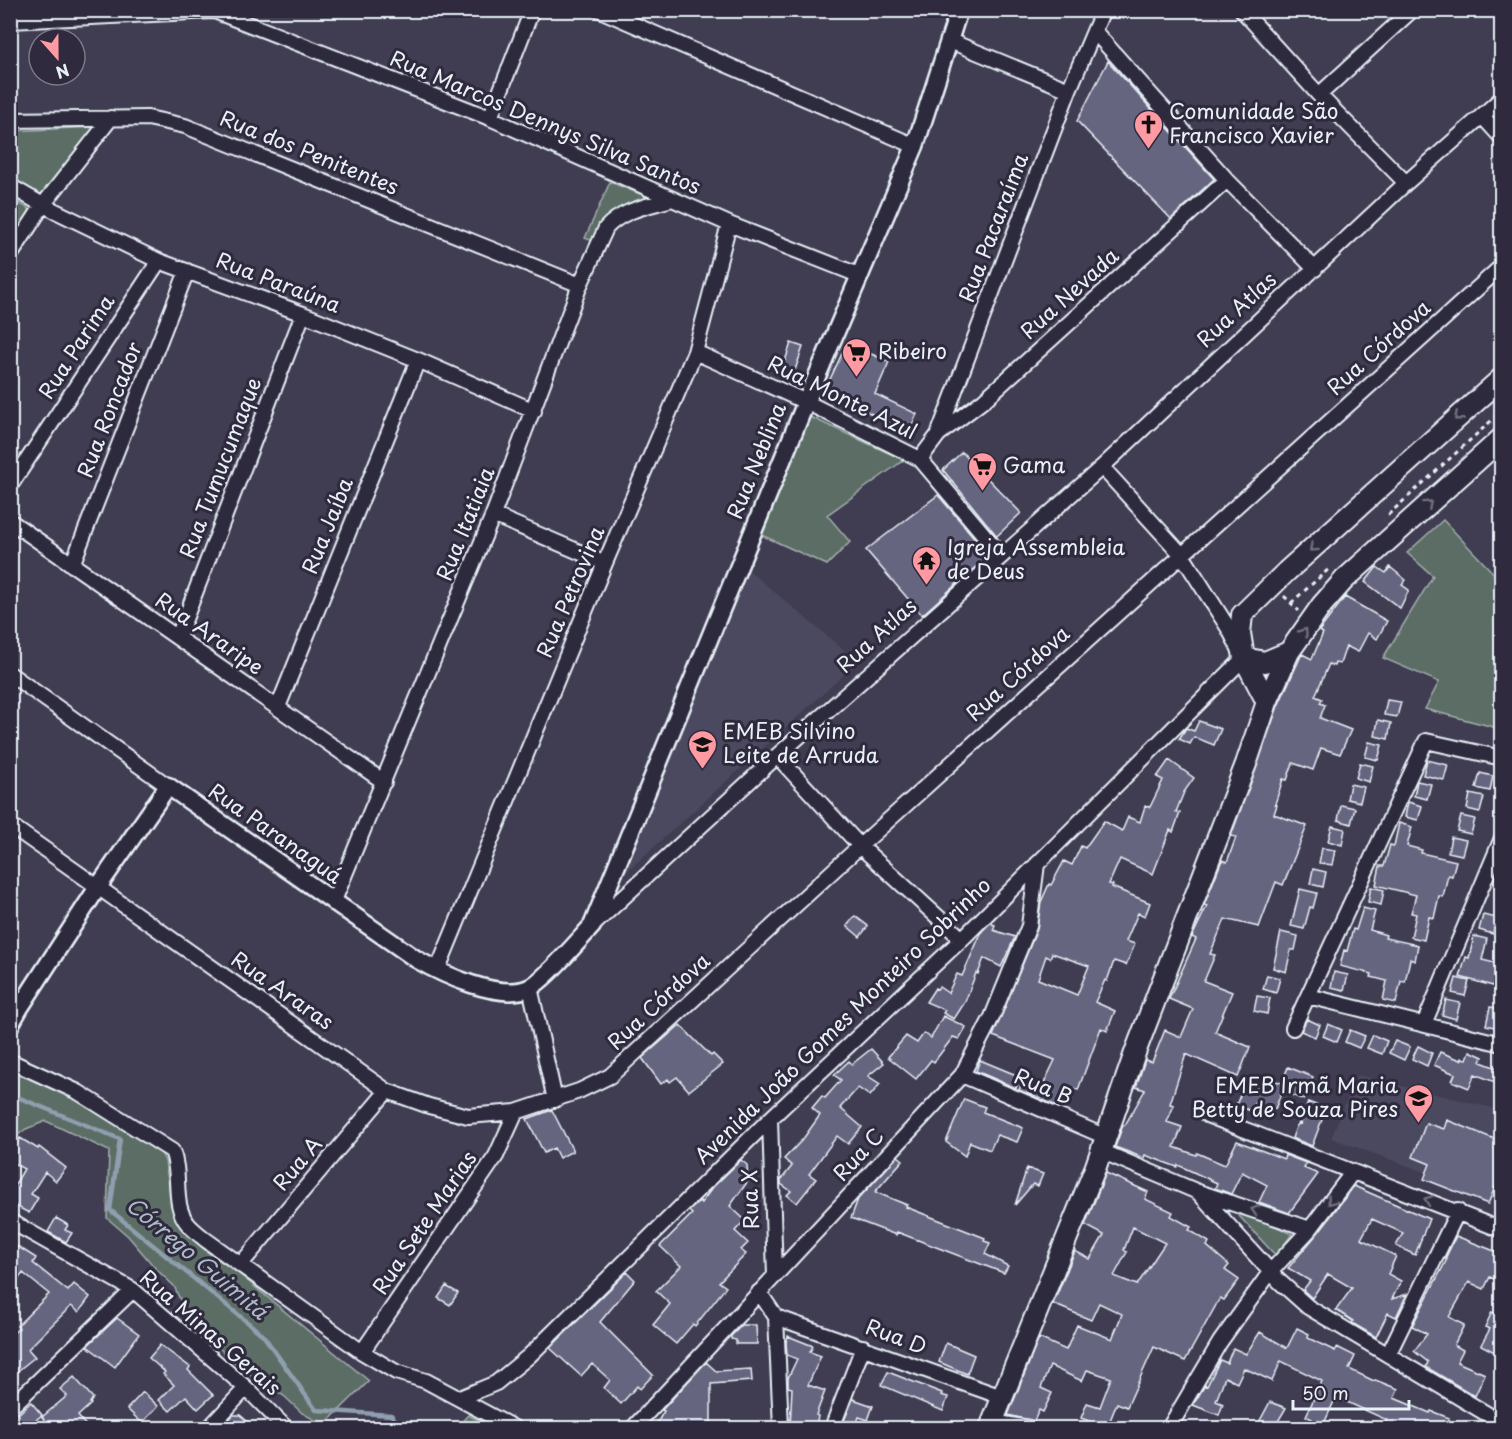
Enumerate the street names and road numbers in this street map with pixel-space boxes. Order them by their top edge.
street label: Rua Marcos Dennys Silva Santos [385,41,706,201]
street label: Rua dos Penitentes [216,101,404,202]
street label: Rua Pacaraíma [949,148,1035,306]
street label: Rua Nevada [1012,239,1126,346]
street label: Rua Paraúna [212,243,346,320]
street label: Rua Atlas [1189,263,1283,354]
street label: Rua Parima [29,287,121,405]
street label: Rua Córdova [1319,291,1437,402]
street label: Rua Roncador [68,336,149,482]
street label: Rua Monte Azul [763,346,923,446]
street label: Rua Tumucumaque [170,372,268,563]
street label: Rua Neblina [717,397,793,523]
street label: Rua Itatiaia [427,461,502,585]
street label: Rua Jaíba [292,472,360,578]
street label: Rua Petrovina [527,520,612,662]
street label: Rua Araripe [149,583,271,682]
street label: Rua Atlas [828,590,923,679]
street label: Rua Córdova [958,617,1076,728]
street label: Rua Paranaguá [203,774,350,890]
street label: Avenida João Gomes Monteiro Sobrinho [686,869,997,1170]
street label: Rua Araras [225,942,341,1037]
street label: Rua Córdova [599,944,716,1056]
street label: Rua B [1010,1059,1078,1112]
street label: Rua C [825,1120,891,1187]
street label: Rua A [264,1129,329,1197]
street label: Rua Sete Marias [363,1144,483,1300]
street label: Rua X [732,1168,766,1230]
street label: Rua Minas Gerais [134,1261,289,1402]
street label: Rua D [862,1309,932,1361]

